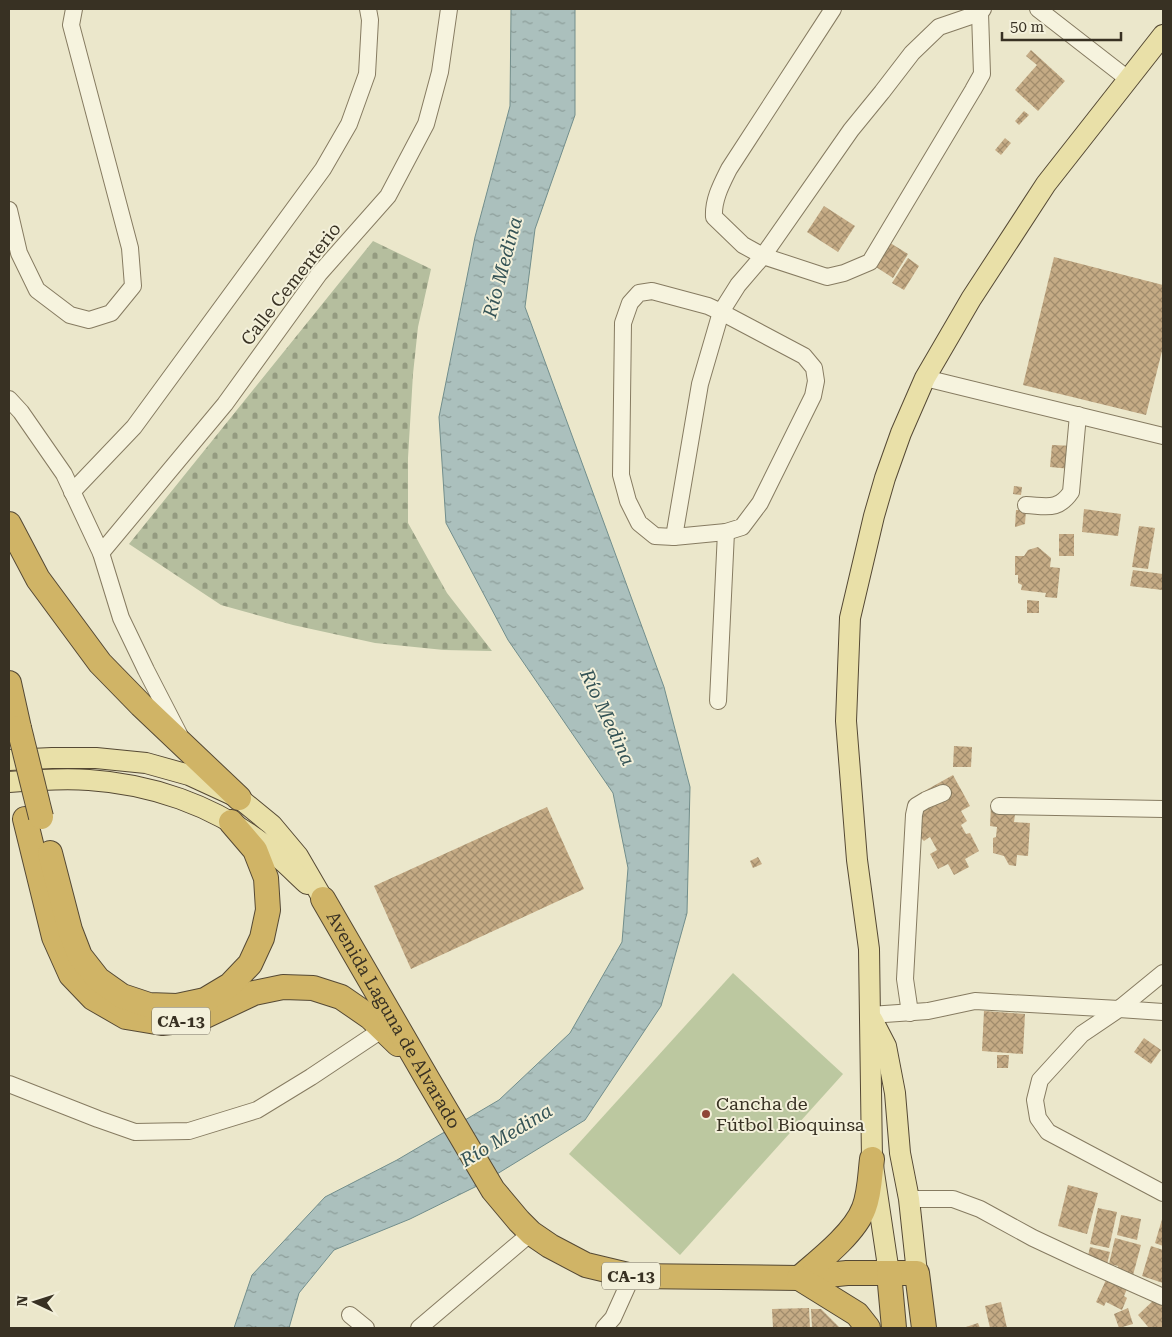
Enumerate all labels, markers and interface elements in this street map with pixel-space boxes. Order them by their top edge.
scale bar [1002,10,1121,42]
text: 50 m [1010,18,1045,36]
water label: Río Medina [478,214,527,321]
street label: Calle Cementerio [236,218,345,349]
water label: Río Medina [575,665,640,769]
street label: Avenida Laguna de Alvarado [323,908,465,1132]
road number: CA-13 [152,1008,210,1034]
place label: Cancha de Fútbol Bioquinsa [716,1093,865,1135]
water label: Río Medina [455,1099,556,1172]
marker: Cancha de Fútbol Bioquinsa [700,1108,712,1120]
road number: CA-13 [602,1262,660,1290]
north arrow [10,1277,60,1327]
text: N [14,1295,30,1307]

